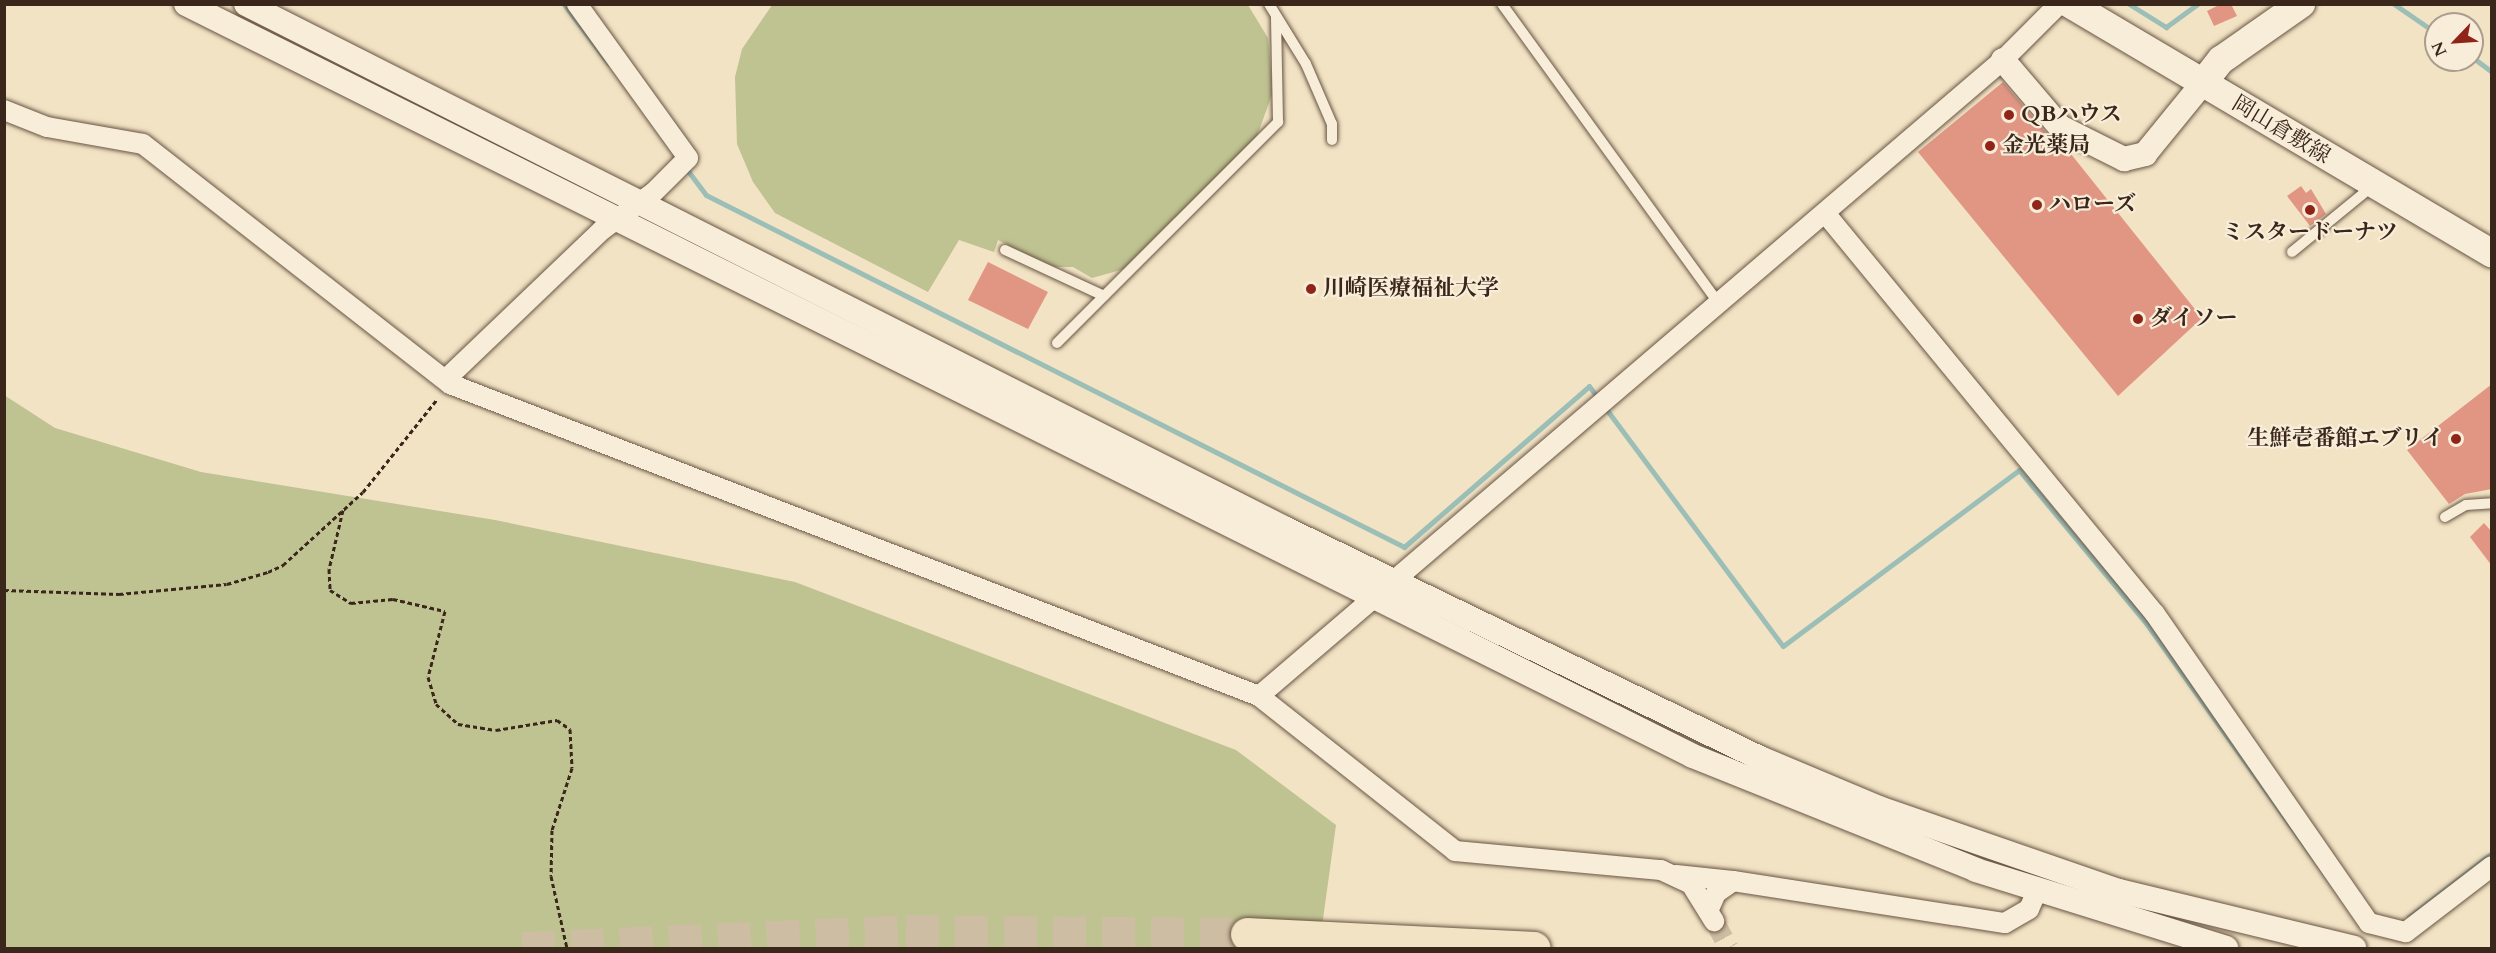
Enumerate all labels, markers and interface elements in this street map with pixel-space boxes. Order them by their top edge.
north arrow [2424,12,2484,72]
text: N [2427,38,2452,60]
street label: 岡山倉敷線 [2227,90,2335,170]
place label: QBハウス [2021,102,2122,128]
marker: QBハウス [2002,108,2016,122]
place label: 金光薬局 [2002,133,2090,159]
marker: 金光薬局 [1983,139,1997,153]
place label: ハローズ [2049,192,2137,218]
marker: ハローズ [2030,198,2044,212]
marker: ミスタードーナツ [2303,203,2317,217]
place label: ミスタードーナツ [2222,220,2398,246]
place label: 川崎医療福祉大学 [1323,276,1499,302]
marker: 川崎医療福祉大学 [1304,282,1318,296]
place label: ダイソー [2150,306,2238,332]
marker: ダイソー [2131,312,2145,326]
place label: 生鮮壱番館エブリイ [2246,426,2444,452]
marker: 生鮮壱番館エブリイ [2449,432,2463,446]

